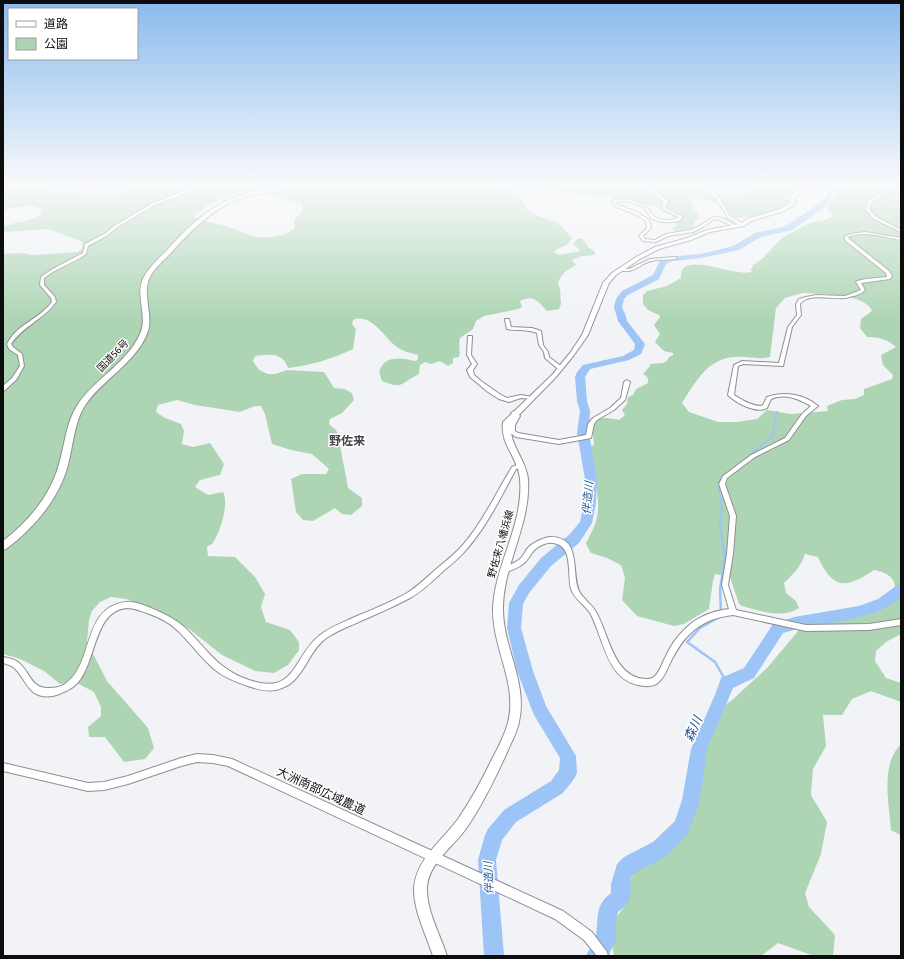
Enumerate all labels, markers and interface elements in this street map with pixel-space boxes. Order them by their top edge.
legend [8,8,138,60]
text: 道路 [44,17,68,31]
text: 公園 [44,37,68,51]
street label: 国道56号 [95,337,131,375]
district label: 野佐来 [329,434,365,448]
water label: 伴造川 [580,480,596,515]
street label: 野佐来八幡浜線 [486,509,516,579]
water label: 森川 [681,712,706,744]
street label: 大洲南部広域農道 [275,764,367,818]
water label: 伴造川 [482,860,496,895]

